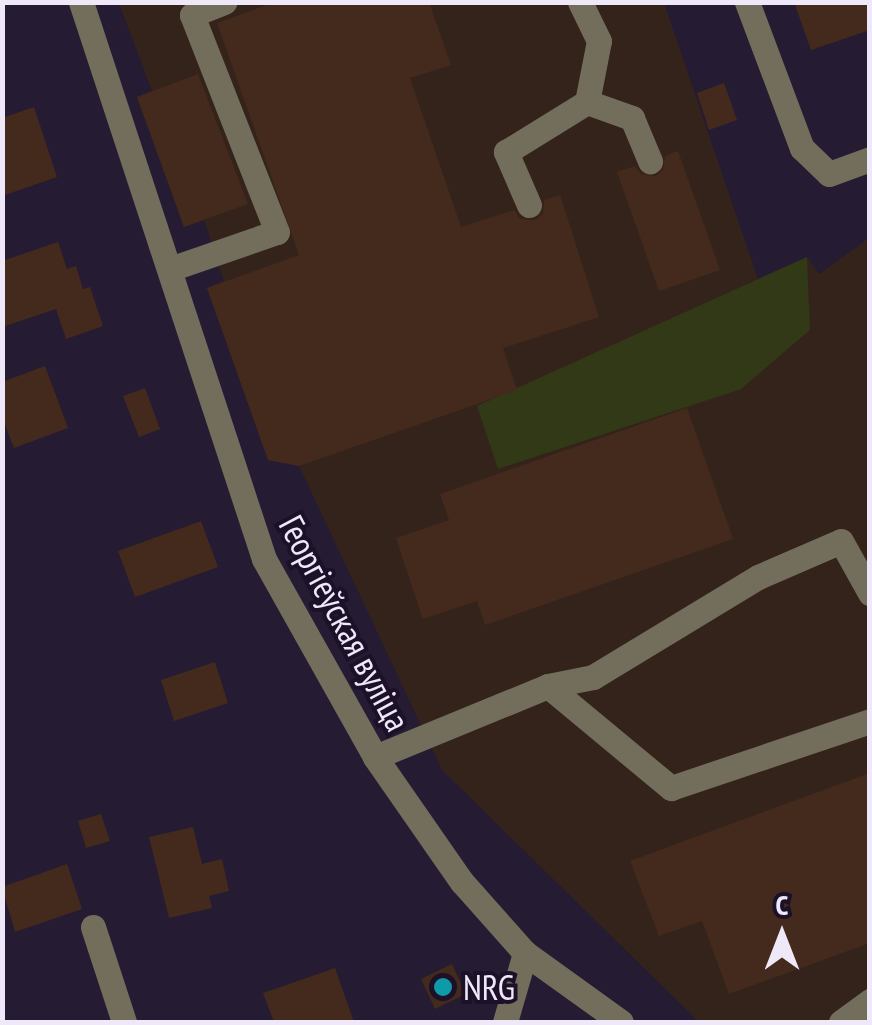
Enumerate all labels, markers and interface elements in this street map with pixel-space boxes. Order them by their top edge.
street label: Георгіеўская вуліца [271,508,419,738]
north arrow [732,885,832,985]
text: С [776,886,788,923]
place label: NRG [463,966,515,1008]
marker: NRG [432,976,454,998]

